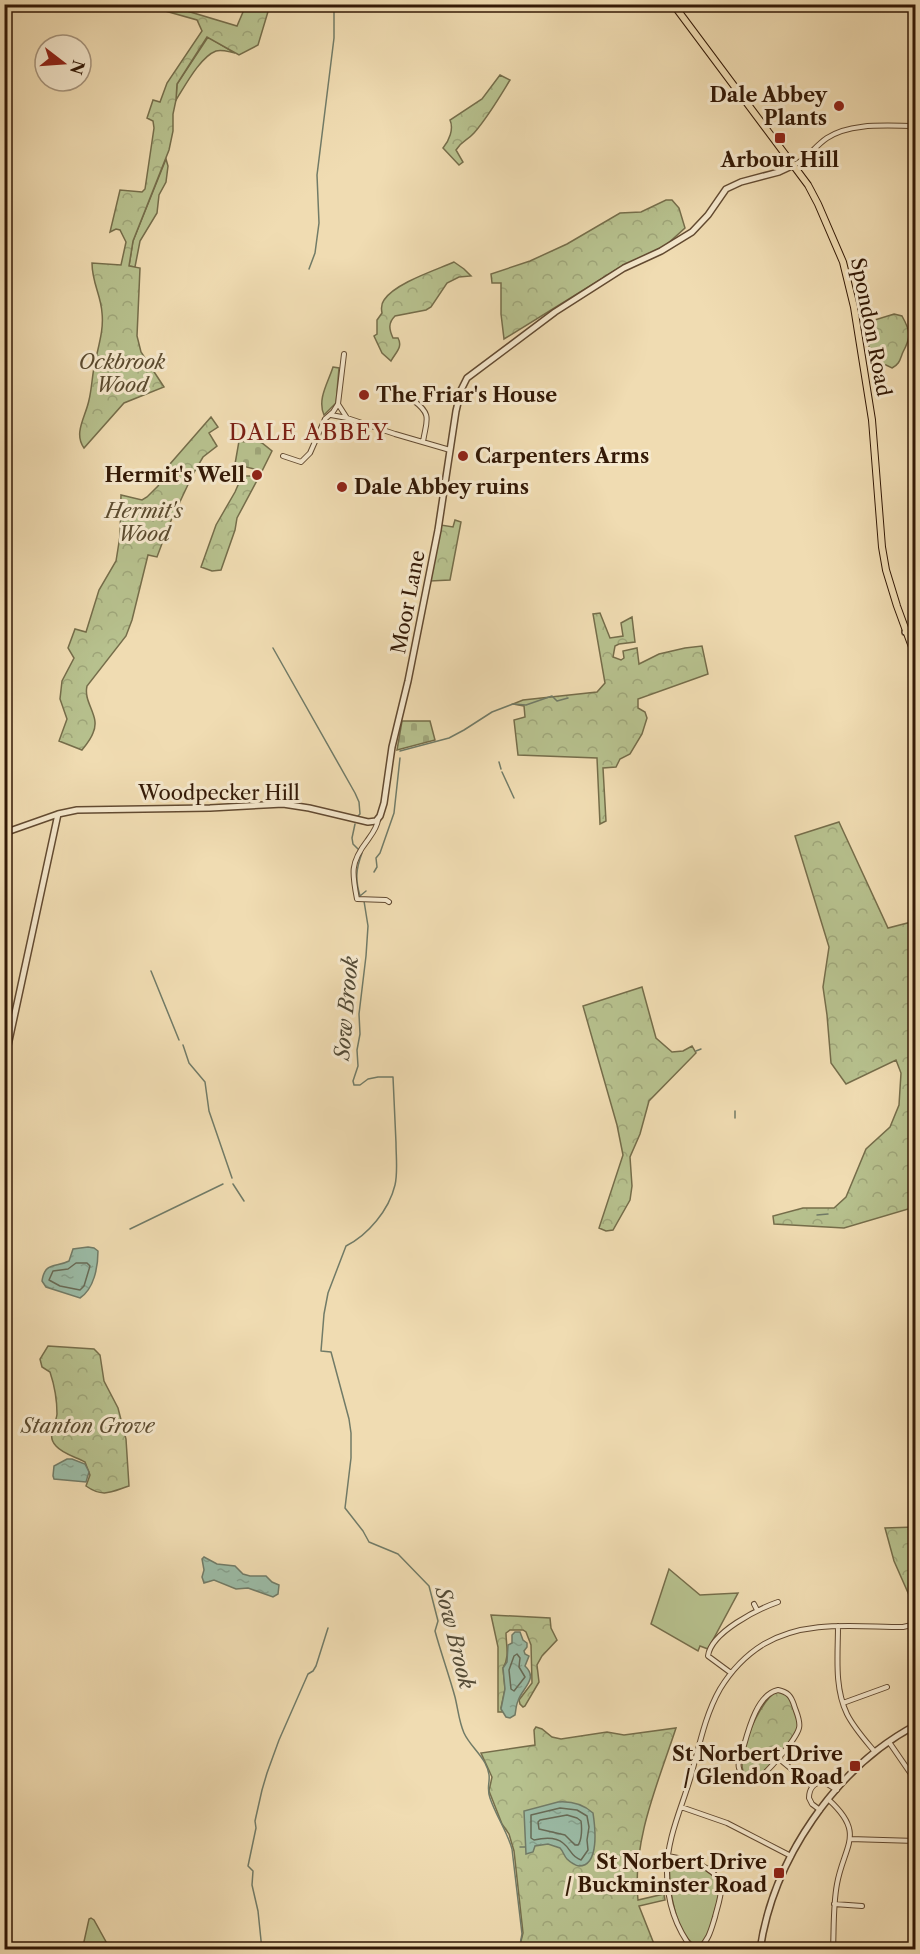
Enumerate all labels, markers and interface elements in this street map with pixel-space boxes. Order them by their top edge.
north arrow [33,33,93,93]
text: N [66,58,89,77]
place label: Dale Abbey Plants [710,83,828,130]
marker: Dale Abbey Plants [832,99,846,113]
marker: Arbour Hill [773,131,787,145]
place label: Arbour Hill [720,148,839,172]
street label: Spondon Road [846,256,896,398]
park label: Ockbrook Wood [79,350,166,397]
place label: The Friar's House [376,383,557,407]
marker: The Friar's House [357,388,371,402]
district label: DALE ABBEY [229,419,389,446]
place label: Carpenters Arms [475,444,649,468]
marker: Carpenters Arms [456,449,470,463]
place label: Hermit's Well [104,463,245,487]
marker: Hermit's Well [250,468,264,482]
place label: Dale Abbey ruins [354,475,529,499]
marker: Dale Abbey ruins [335,480,349,494]
park label: Hermit's Wood [103,499,183,546]
street label: Moor Lane [386,548,430,656]
street label: Woodpecker Hill [137,781,300,805]
water label: Sow Brook [329,955,363,1063]
park label: Stanton Grove [20,1414,156,1438]
water label: Sow Brook [430,1583,480,1692]
place label: St Norbert Drive / Glendon Road [672,1742,844,1789]
marker: St Norbert Drive / Glendon Road [848,1759,862,1773]
place label: St Norbert Drive / Buckminster Road [565,1850,768,1897]
marker: St Norbert Drive / Buckminster Road [772,1866,786,1880]

